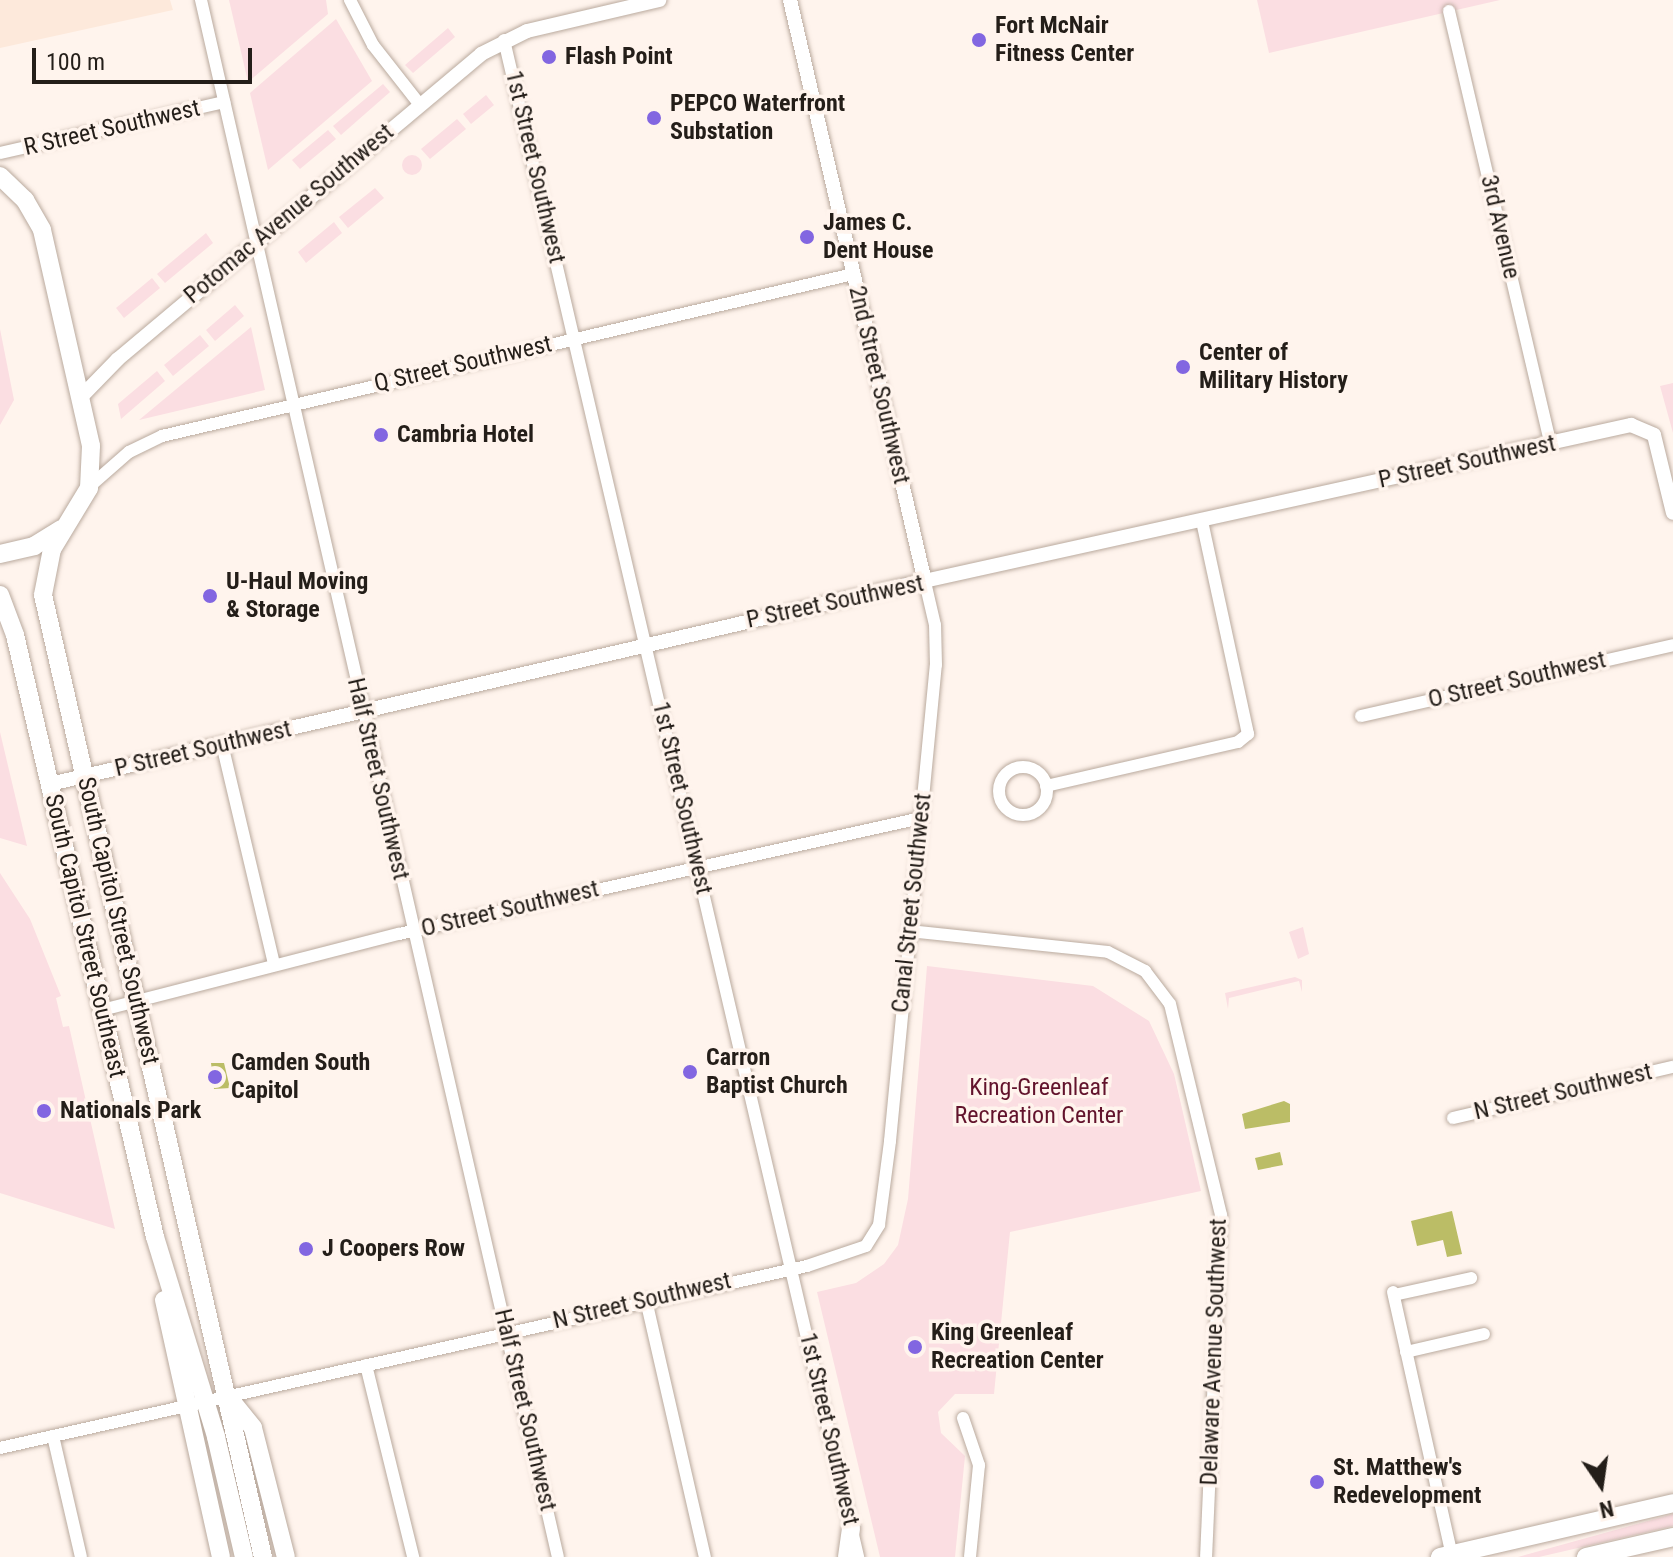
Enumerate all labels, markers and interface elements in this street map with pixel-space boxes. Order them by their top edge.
place label: Fort McNair Fitness Center [995,12,1134,68]
marker: Fort McNair Fitness Center [970,31,988,49]
scale bar [36,32,256,82]
place label: Flash Point [565,43,673,71]
text: 100 m [46,48,105,76]
marker: Flash Point [540,48,558,66]
street label: 1st Street Southwest [499,68,571,266]
place label: PEPCO Waterfront Substation [670,90,845,146]
street label: R Street Southwest [21,94,203,162]
marker: PEPCO Waterfront Substation [645,109,663,127]
street label: Potomac Avenue Southwest [178,118,400,310]
street label: 3rd Avenue [1474,172,1526,282]
place label: James C. Dent House [823,209,934,265]
marker: James C. Dent House [798,228,816,246]
street label: 2nd Street Southwest [842,283,916,487]
street label: Q Street Southwest [371,330,555,398]
place label: Center of Military History [1199,339,1348,395]
marker: Center of Military History [1174,358,1192,376]
place label: Cambria Hotel [397,421,534,449]
marker: Cambria Hotel [372,426,390,444]
street label: P Street Southwest [1376,429,1558,495]
place label: U-Haul Moving & Storage [226,568,368,624]
street label: P Street Southwest [744,569,926,635]
marker: U-Haul Moving & Storage [201,587,219,605]
street label: O Street Southwest [1425,646,1609,714]
street label: Half Street Southwest [341,675,415,883]
street label: 1st Street Southwest [646,699,718,897]
street label: P Street Southwest [112,715,294,783]
street label: South Capitol Street Southwest [71,774,165,1068]
street label: South Capitol Street Southeast [38,791,132,1081]
street label: Canal Street Southwest [886,792,938,1014]
street label: O Street Southwest [418,875,602,943]
place label: Carron Baptist Church [706,1044,848,1100]
place label: Camden South Capitol [231,1049,370,1105]
street label: N Street Southwest [1471,1058,1655,1126]
marker: Carron Baptist Church [681,1063,699,1081]
marker: Camden South Capitol [206,1068,224,1086]
park label: King-Greenleaf Recreation Center [955,1074,1123,1130]
place label: Nationals Park [60,1097,201,1125]
marker: Nationals Park [35,1102,53,1120]
street label: Delaware Avenue Southwest [1195,1218,1233,1486]
place label: J Coopers Row [322,1235,465,1263]
marker: J Coopers Row [297,1240,315,1258]
street label: N Street Southwest [550,1267,734,1335]
street label: Half Street Southwest [488,1306,562,1514]
place label: King Greenleaf Recreation Center [931,1319,1104,1375]
street label: 1st Street Southwest [793,1330,865,1528]
marker: King Greenleaf Recreation Center [906,1338,924,1356]
north arrow [1561,1445,1641,1525]
place label: St. Matthew's Redevelopment [1333,1454,1481,1510]
marker: St. Matthew's Redevelopment [1308,1473,1326,1491]
text: N [1597,1495,1616,1523]

